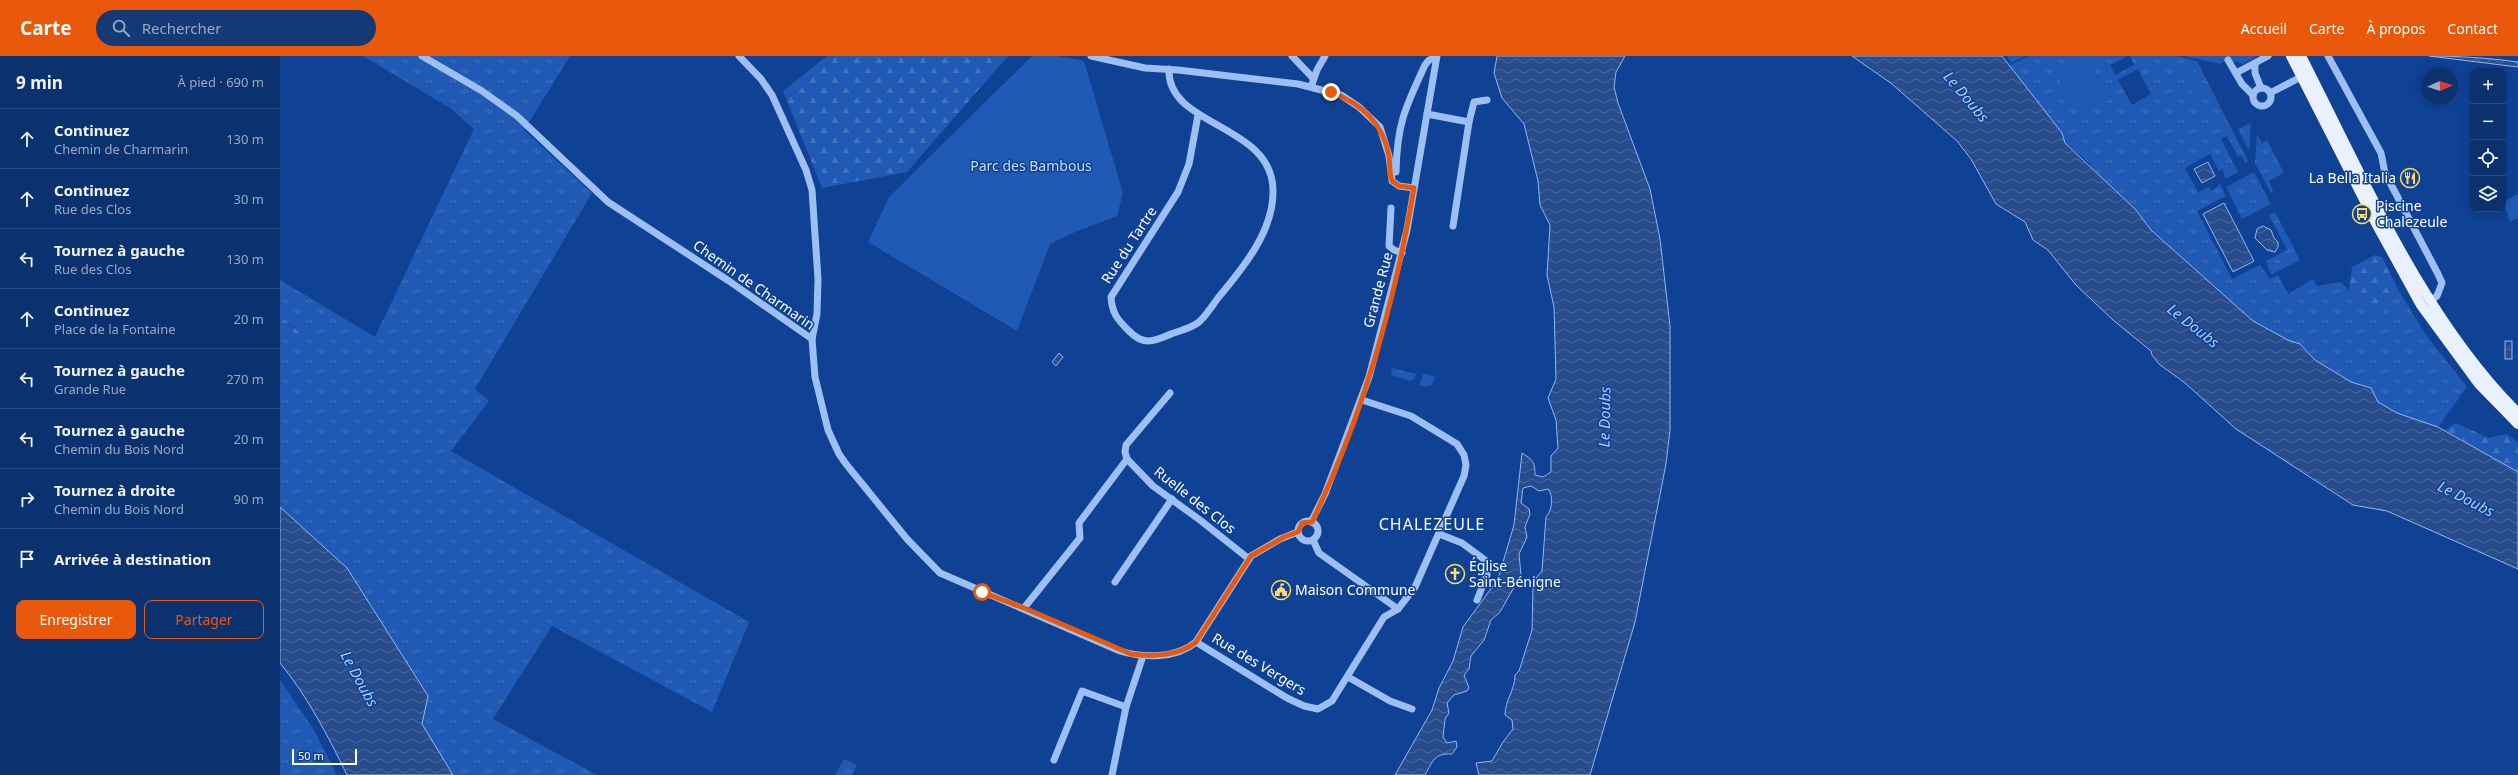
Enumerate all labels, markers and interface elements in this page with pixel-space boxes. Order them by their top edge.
search box [96,10,376,46]
text: Carte [20,15,72,41]
icon: search [110,17,132,39]
text: Rechercher [142,18,221,38]
text: Accueil [2241,19,2287,38]
text: Carte [2309,19,2344,38]
text: À propos [2366,19,2425,38]
text: Contact [2447,19,2498,38]
water label: Le Doubs [1940,67,1994,126]
north arrow [2422,68,2458,104]
map controls [2470,68,2506,212]
button: + [2470,68,2506,104]
text: 9 min [16,71,63,94]
text: À pied · 690 m [178,73,264,91]
route end [1322,83,1340,101]
button: − [2470,104,2506,140]
text: Continuez [54,120,129,140]
icon: ahead [16,128,38,150]
text: 130 m [226,130,264,148]
text: Chemin de Charmarin [54,140,188,158]
button: locate [2470,140,2506,176]
park label: Parc des Bambous [970,156,1092,175]
restaurant icon: La Bella Italia [2399,167,2421,189]
place label: La Bella Italia [2309,168,2396,187]
button: layers [2470,176,2506,212]
text: Continuez [54,180,129,200]
icon: ahead [16,188,38,210]
text: 30 m [234,190,264,208]
place label: Piscine Chalezeule [2376,196,2447,231]
text: Rue des Clos [54,200,131,218]
street label: Rue du Tartre [1096,202,1161,287]
bus stop icon: Piscine Chalezeule [2351,203,2373,225]
street label: Chemin de Charmarin [690,235,819,334]
text: Tournez à gauche [54,240,185,260]
icon: left [16,248,38,270]
text: 130 m [226,250,264,268]
street label: Grande Rue [1358,250,1397,330]
text: Rue des Clos [54,260,131,278]
water label: Le Doubs [2163,299,2224,352]
text: Continuez [54,300,129,320]
icon: ahead [16,308,38,330]
text: 20 m [234,310,264,328]
text: Place de la Fontaine [54,320,176,338]
text: Tournez à gauche [54,360,185,380]
icon: left [16,368,38,390]
text: 270 m [226,370,264,388]
text: Grande Rue [54,380,126,398]
water label: Le Doubs [1593,386,1615,448]
text: Tournez à gauche [54,420,185,440]
icon: left [16,428,38,450]
text: 20 m [234,430,264,448]
text: Chemin du Bois Nord [54,440,184,458]
street label: Ruelle des Clos [1151,462,1240,538]
water label: Le Doubs [2435,475,2499,521]
text: Tournez à droite [54,480,175,500]
icon: right [16,488,38,510]
text: 90 m [234,490,264,508]
text: Chemin du Bois Nord [54,500,184,518]
district label: CHALEZEULE [1379,513,1485,535]
icon: arrive [16,548,38,570]
text: Arrivée à destination [54,549,211,569]
place label: Église Saint-Bénigne [1469,556,1561,591]
church icon: Église Saint-Bénigne [1444,563,1466,585]
public building icon: Maison Commune [1270,579,1292,601]
place label: Maison Commune [1295,580,1415,599]
route start [973,583,991,601]
button: Enregistrer [16,600,136,639]
button: Partager [144,600,264,639]
street label: Rue des Vergers [1209,628,1310,699]
water label: Le Doubs [336,647,384,710]
scale bar [292,747,357,766]
text: 50 m [298,748,324,763]

